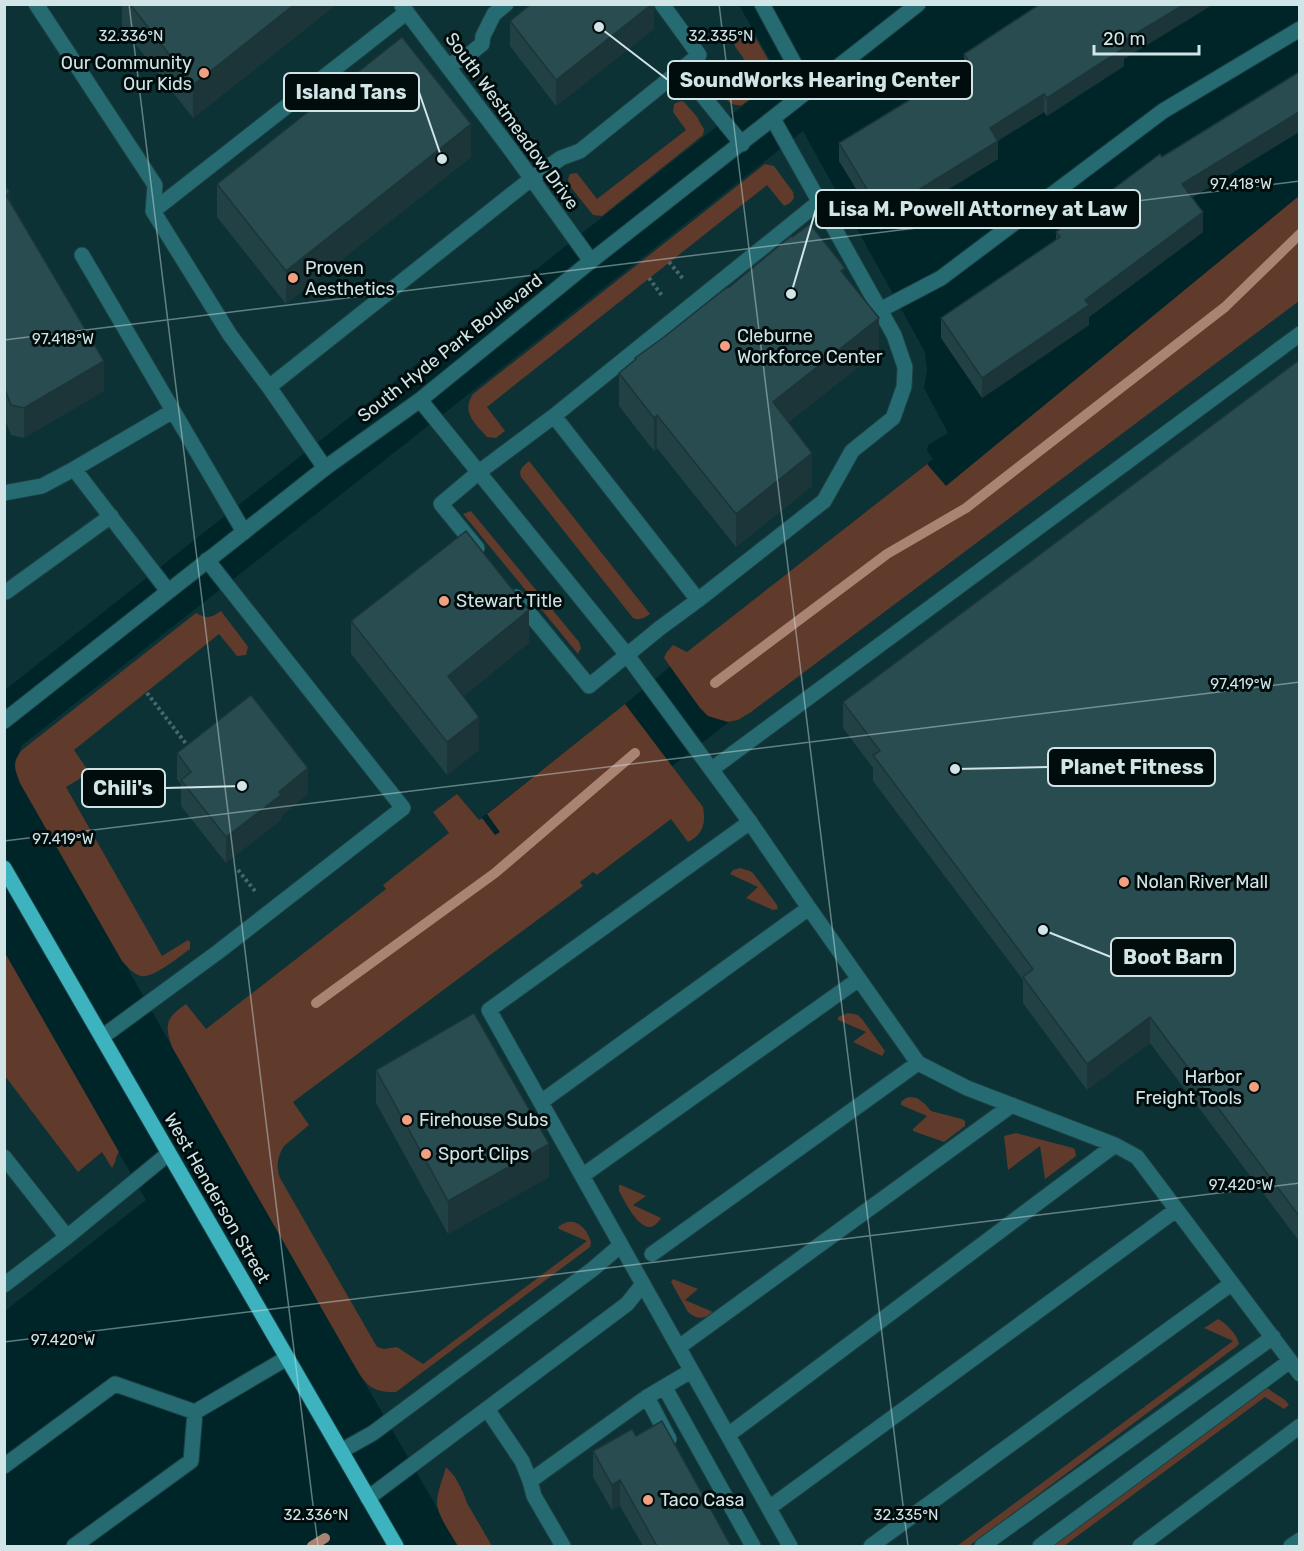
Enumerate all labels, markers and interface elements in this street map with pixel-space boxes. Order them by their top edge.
scale bar [1094,18,1199,56]
text: 32.336°N [99,27,163,45]
text: 32.335°N [689,27,753,45]
street label: South Westmeadow Drive [440,28,584,214]
text: 20 m [1103,28,1145,50]
place label: Our Community Our Kids [61,52,192,95]
callout: SoundWorks Hearing Center [668,61,972,99]
marker: Our Community Our Kids [197,66,211,80]
text: SoundWorks Hearing Center [680,68,960,92]
callout: Island Tans [284,73,419,111]
text: Island Tans [296,80,406,104]
text: 97.418°W [1210,175,1272,193]
callout: Lisa M. Powell Attorney at Law [816,190,1140,228]
text: Lisa M. Powell Attorney at Law [828,197,1128,221]
place label: Proven Aesthetics [305,257,395,300]
street label: South Hyde Park Boulevard [353,269,547,427]
marker: Proven Aesthetics [286,271,300,285]
place label: Cleburne Workforce Center [737,325,883,368]
text: 97.418°W [32,330,94,348]
marker: Cleburne Workforce Center [718,339,732,353]
place label: Stewart Title [456,590,562,612]
marker: Stewart Title [437,594,451,608]
text: 97.419°W [1210,675,1272,693]
callout: Planet Fitness [1048,748,1215,786]
text: Planet Fitness [1060,755,1204,779]
callout: Chili's [82,769,165,807]
text: Chili's [93,776,153,800]
text: 97.419°W [32,830,94,848]
place label: Nolan River Mall [1136,871,1268,893]
marker: Nolan River Mall [1117,875,1131,889]
callout: Boot Barn [1111,938,1235,976]
text: Boot Barn [1123,945,1223,969]
place label: Harbor Freight Tools [1135,1066,1242,1109]
marker: Harbor Freight Tools [1247,1080,1261,1094]
street label: West Henderson Street [159,1109,275,1287]
place label: Firehouse Subs [419,1109,548,1131]
marker: Firehouse Subs [400,1113,414,1127]
place label: Sport Clips [438,1143,529,1165]
marker: Sport Clips [419,1147,433,1161]
text: 97.420°W [1209,1176,1273,1194]
text: 97.420°W [31,1331,95,1349]
place label: Taco Casa [660,1489,744,1511]
marker: Taco Casa [641,1493,655,1507]
text: 32.336°N [284,1506,348,1524]
text: 32.335°N [874,1506,938,1524]

